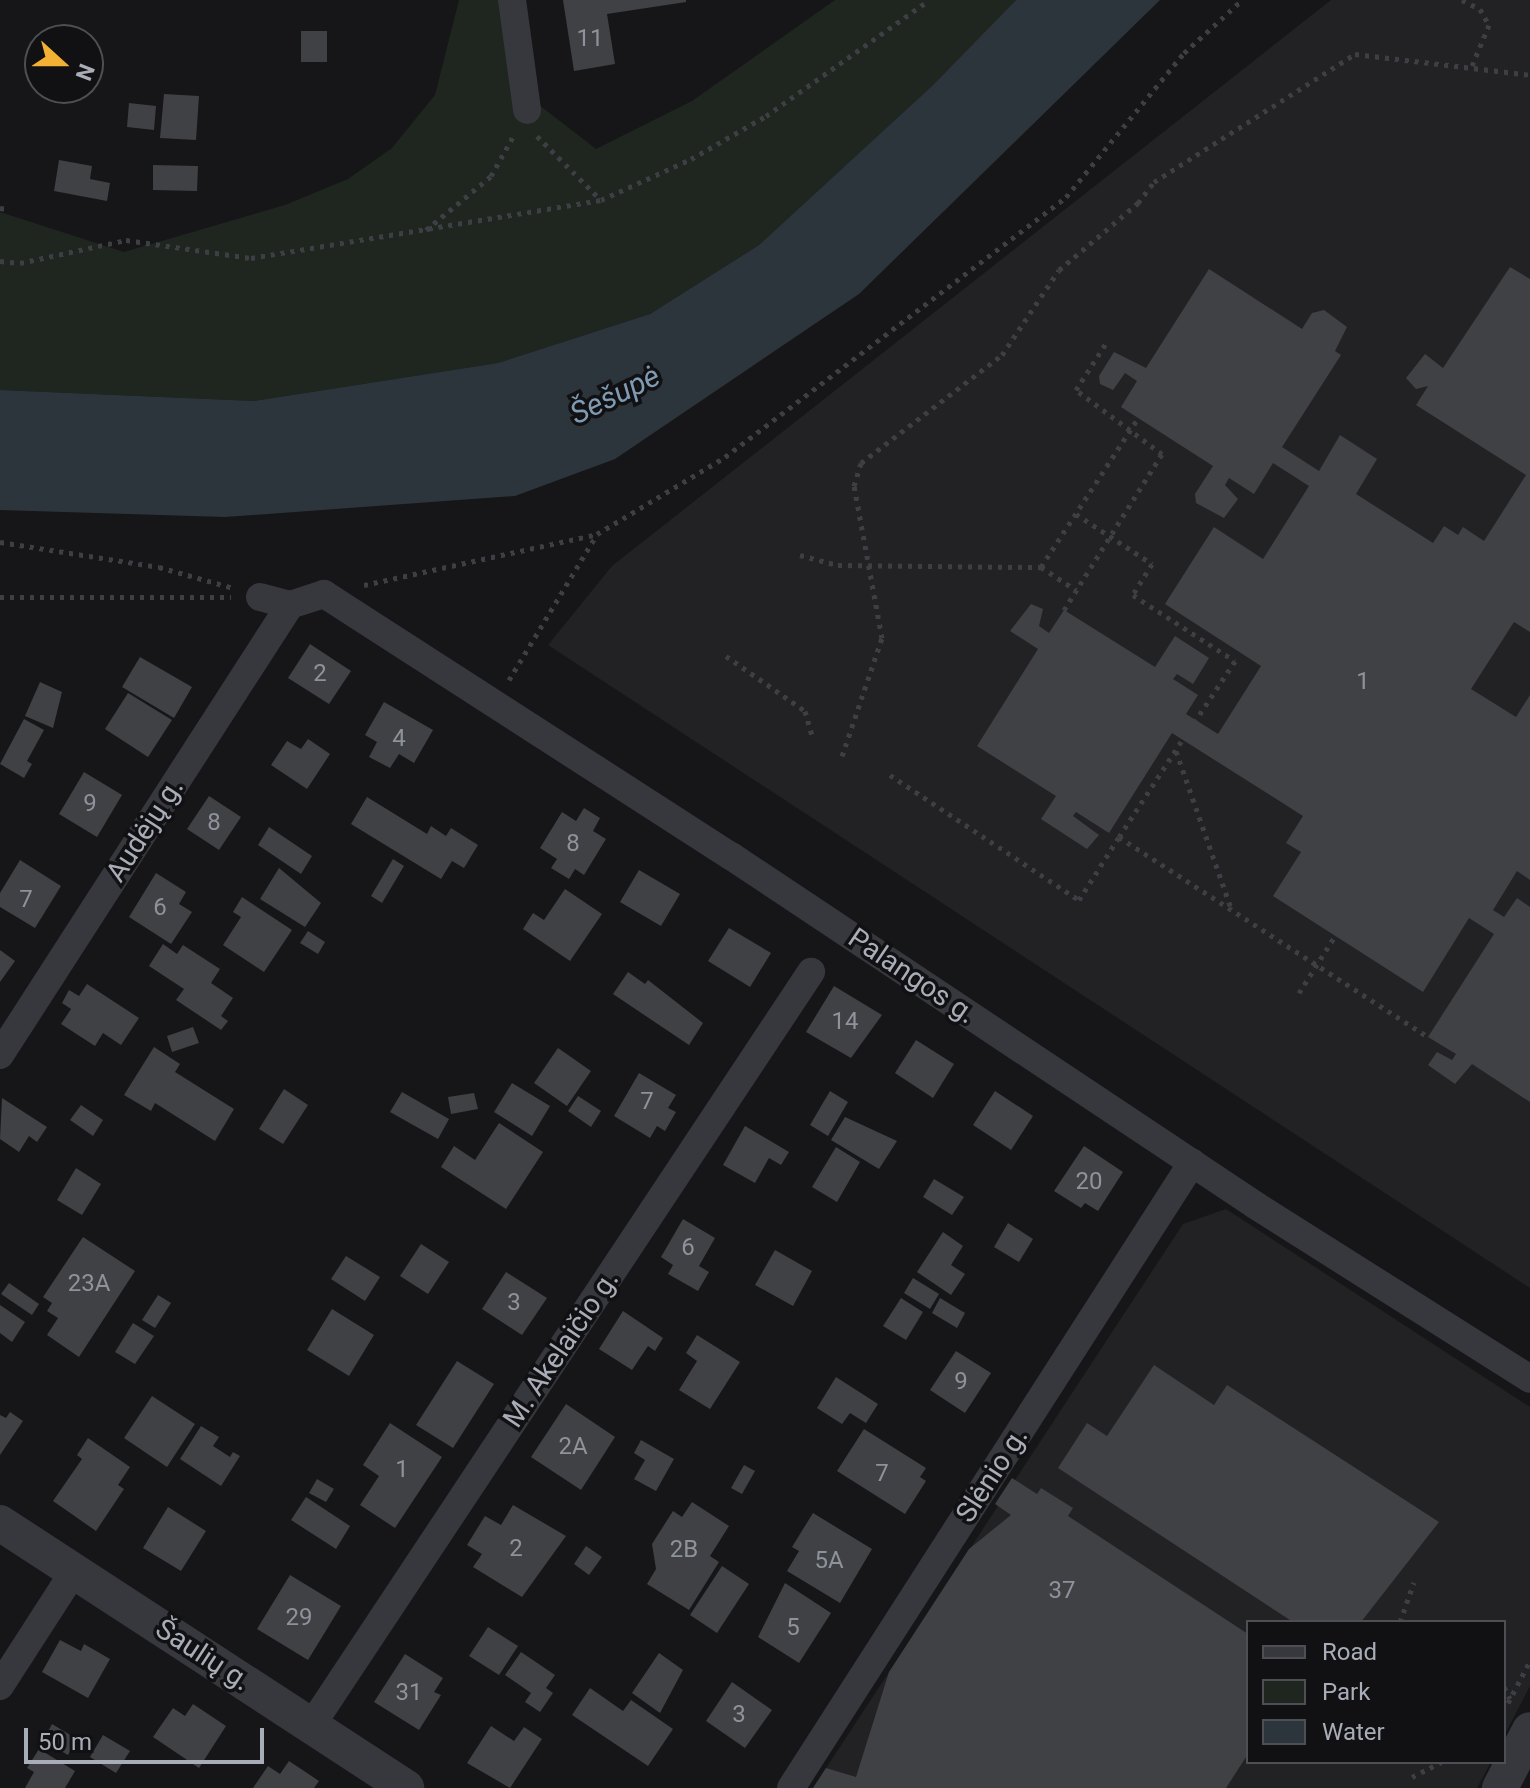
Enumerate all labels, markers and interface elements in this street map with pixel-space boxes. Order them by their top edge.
north arrow [24,24,104,104]
house number: 11 [577,25,603,53]
text: N [71,60,99,84]
water label: Šešupė [564,358,666,432]
house number: 2 [313,660,327,688]
house number: 1 [1356,668,1370,696]
house number: 4 [392,725,406,753]
street label: Audėjų g. [99,772,191,888]
house number: 9 [83,790,97,818]
house number: 8 [207,809,221,837]
house number: 8 [566,830,580,858]
house number: 7 [19,886,33,914]
house number: 6 [153,894,167,922]
street label: Palangos g. [842,921,982,1031]
house number: 14 [832,1008,858,1036]
house number: 7 [640,1088,654,1116]
house number: 20 [1076,1168,1102,1196]
house number: 6 [681,1234,695,1262]
street label: M. Akelaičio g. [496,1264,626,1434]
house number: 23A [68,1270,110,1298]
house number: 3 [507,1289,521,1317]
house number: 9 [954,1368,968,1396]
street label: Slėnio g. [949,1421,1035,1529]
house number: 2A [558,1433,588,1461]
house number: 1 [395,1456,409,1484]
house number: 7 [875,1460,889,1488]
house number: 2 [509,1535,523,1563]
house number: 2B [670,1536,698,1564]
house number: 5A [814,1547,844,1575]
house number: 37 [1049,1577,1075,1605]
house number: 29 [286,1604,312,1632]
street label: Šaulių g. [149,1612,257,1698]
house number: 5 [786,1614,800,1642]
legend [1246,1620,1506,1764]
text: Road [1322,1638,1377,1666]
text: Park [1322,1678,1370,1706]
house number: 31 [396,1679,422,1707]
house number: 3 [732,1701,746,1729]
scale bar [28,1712,268,1762]
text: Water [1322,1718,1385,1746]
text: 50 m [38,1728,92,1756]

